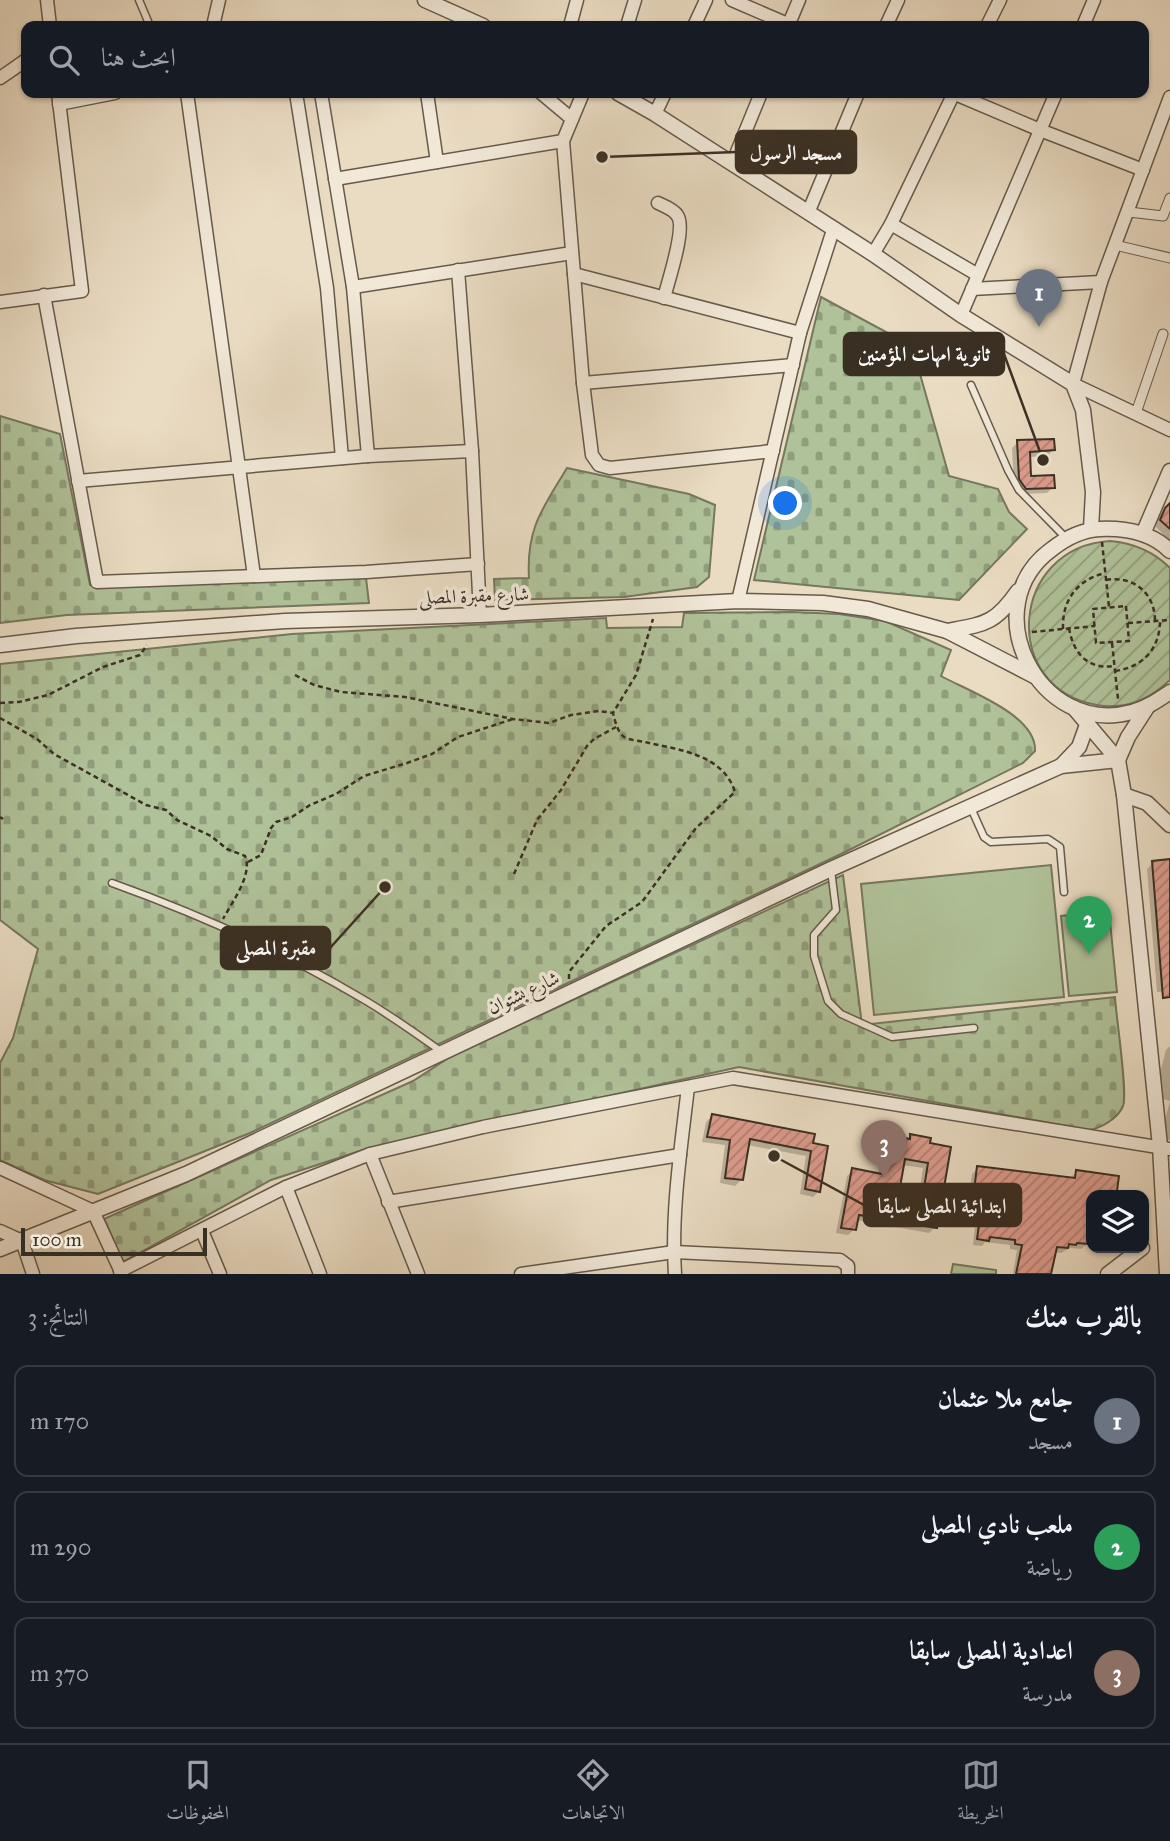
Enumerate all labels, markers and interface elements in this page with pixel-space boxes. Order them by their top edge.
search box [21,21,1149,98]
icon: search [45,41,83,79]
text: ابحث هنا [101,41,176,73]
callout: مسجد الرسول [736,131,856,173]
text: مسجد الرسول [750,140,842,166]
pin: 1 [1016,269,1062,327]
callout: ثانوية امهات المؤمنين [844,333,1004,375]
text: ثانوية امهات المؤمنين [858,341,991,368]
your location [768,486,802,520]
street label: شارع مقبرة المصلى [418,582,530,613]
pin: 2 [1066,896,1112,954]
callout: مقبرة المصلى [221,927,330,969]
text: مقبرة المصلى [234,935,317,964]
street label: شارع بشتوان [484,966,565,1023]
pin: 3 [861,1120,907,1178]
callout: ابتدائية المصلى سابقا [864,1184,1021,1226]
map controls [1086,1190,1149,1253]
button: layers [1086,1190,1149,1253]
text: ابتدائية المصلى سابقا [877,1193,1007,1222]
scale bar [21,1225,206,1257]
text: 100 m [32,1228,82,1251]
text: بالقرب منك [1025,1299,1142,1335]
text: النتائج: 3 [28,1303,88,1331]
text: جامع ملا عثمان [937,1382,1073,1414]
text: 170 m [30,1407,89,1435]
text: 1 [1112,1407,1122,1435]
text: مسجد [1028,1427,1073,1455]
text: ملعب نادي المصلى [921,1508,1073,1540]
text: 290 m [30,1533,91,1561]
text: 2 [1111,1533,1123,1561]
text: رياضة [1027,1553,1073,1581]
text: اعدادية المصلى سابقا [909,1634,1073,1666]
text: 370 m [30,1659,89,1687]
text: 3 [1112,1659,1122,1687]
text: مدرسة [1022,1679,1073,1707]
tab: المحفوظات [166,1756,229,1831]
tab: الاتجاهات [562,1756,625,1831]
tab: الخريطة [957,1756,1004,1831]

